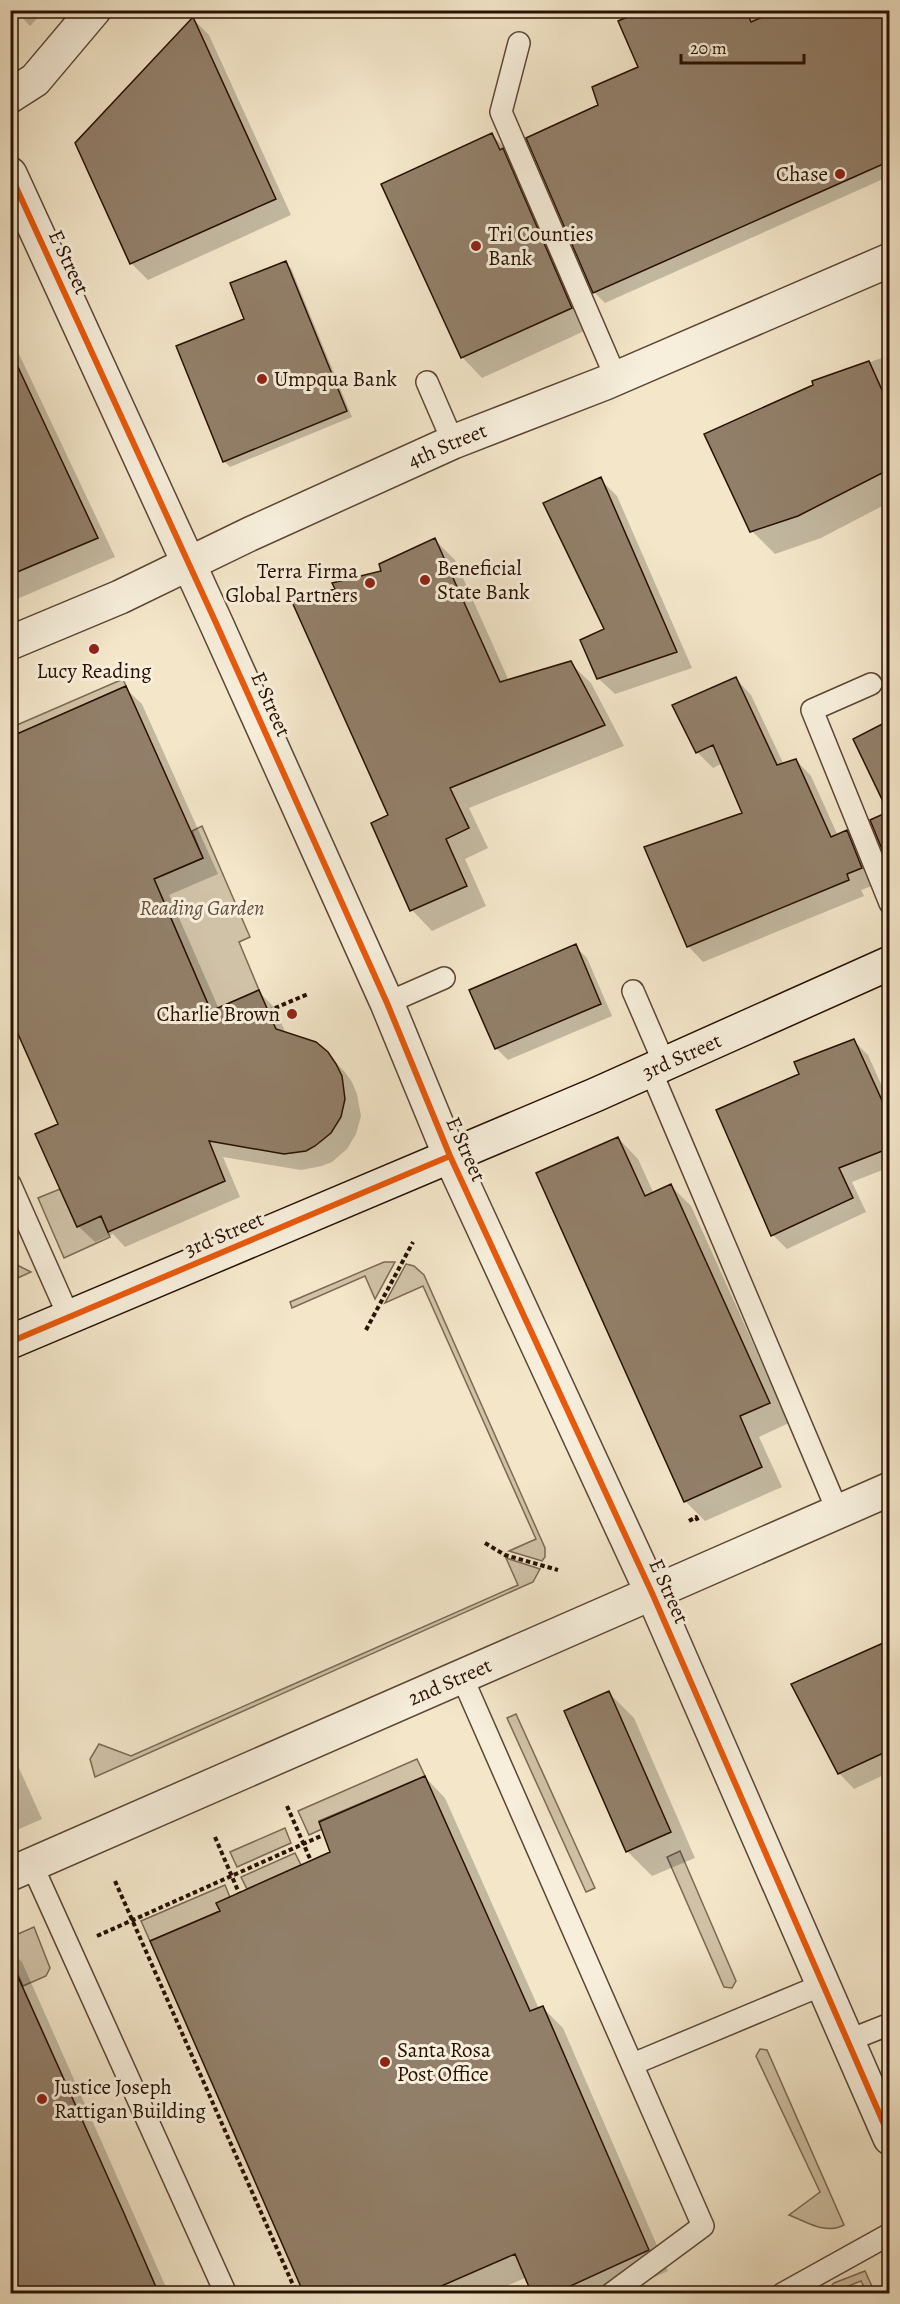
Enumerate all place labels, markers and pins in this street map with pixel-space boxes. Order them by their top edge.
place label: Chase [776,160,828,188]
marker: Chase [833,167,847,181]
place label: Tri Counties Bank [488,220,594,272]
marker: Tri Counties Bank [469,239,483,253]
place label: Umpqua Bank [274,365,397,393]
marker: Umpqua Bank [255,372,269,386]
place label: Beneficial State Bank [437,554,530,606]
place label: Terra Firma Global Partners [226,557,358,609]
marker: Beneficial State Bank [418,573,432,587]
marker: Terra Firma Global Partners [363,576,377,590]
marker: Lucy Reading [87,642,101,656]
place label: Lucy Reading [36,657,152,685]
place label: Charlie Brown [157,1000,280,1028]
marker: Charlie Brown [285,1007,299,1021]
place label: Santa Rosa Post Office [397,2036,491,2088]
marker: Santa Rosa Post Office [378,2055,392,2069]
place label: Justice Joseph Rattigan Building [54,2073,206,2125]
marker: Justice Joseph Rattigan Building [35,2092,49,2106]

